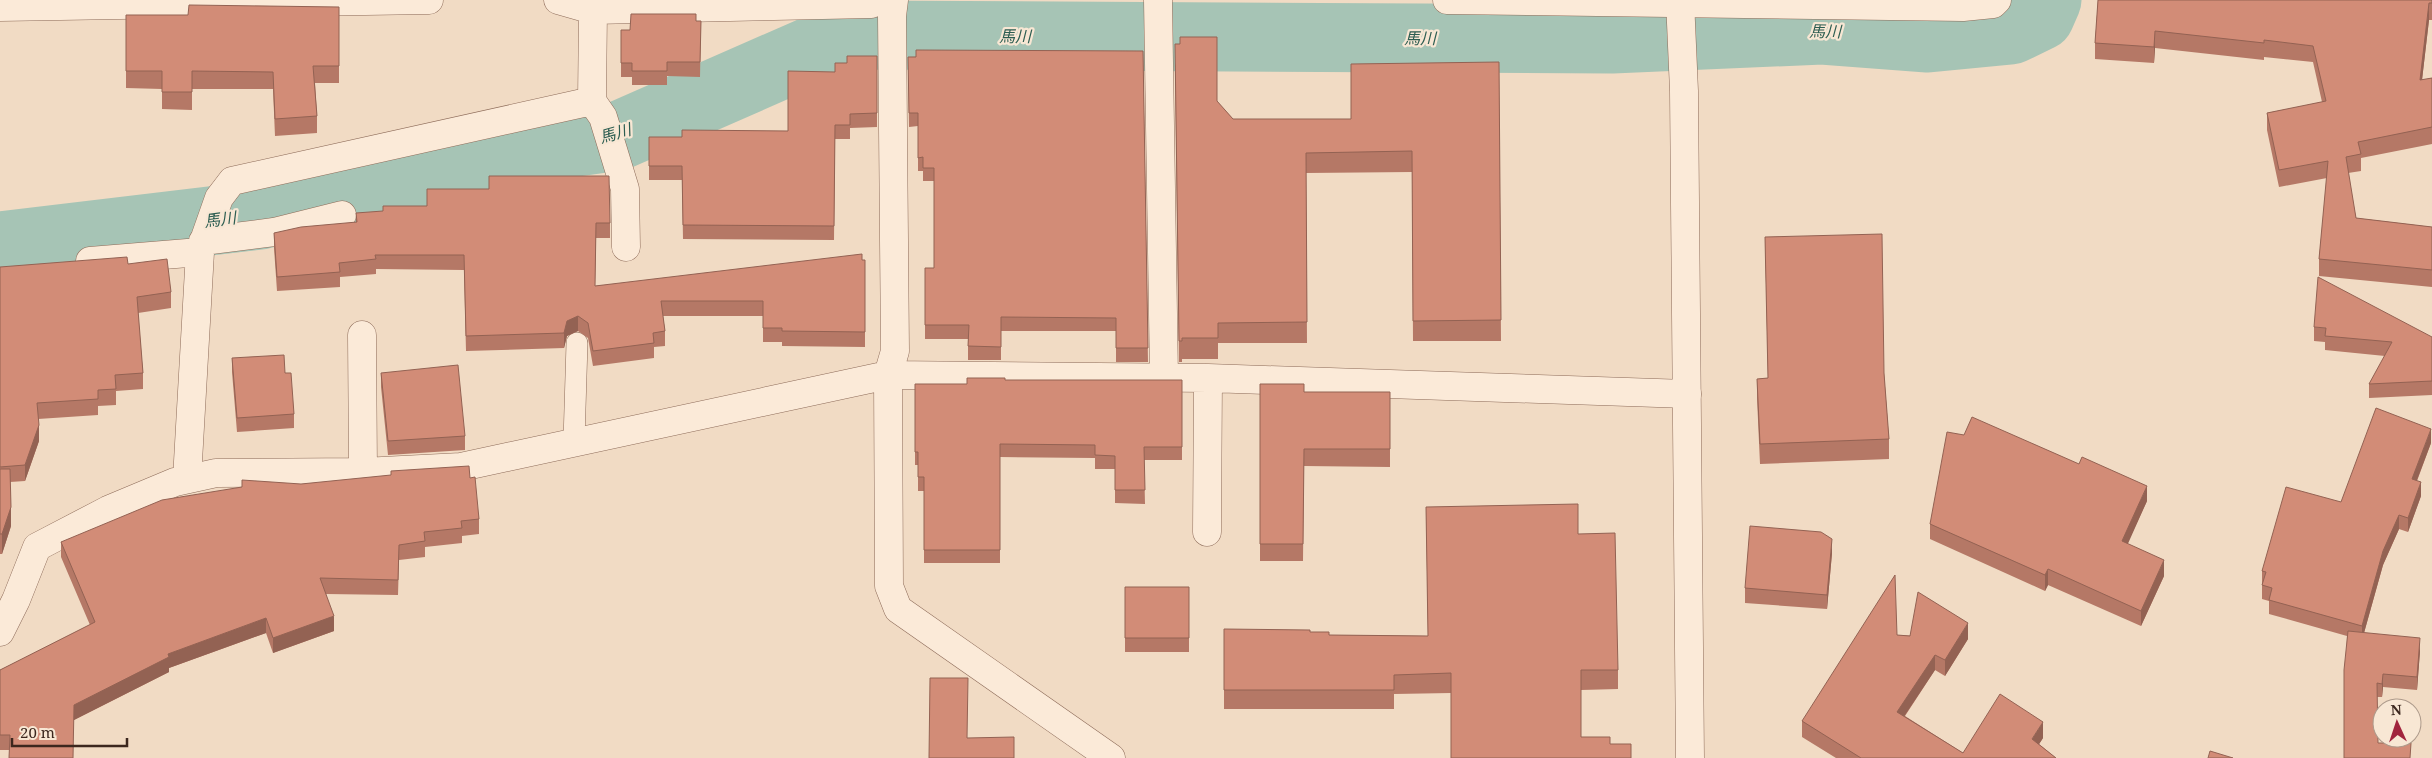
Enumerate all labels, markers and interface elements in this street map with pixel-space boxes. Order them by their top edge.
water label: 馬川 [1809,20,1843,42]
water label: 馬川 [999,25,1033,47]
water label: 馬川 [1404,27,1438,49]
water label: 馬川 [597,117,635,148]
water label: 馬川 [203,206,239,232]
north arrow [2372,698,2422,748]
text: N [2390,700,2402,719]
scale bar [12,716,128,748]
text: 20 m [20,722,55,742]

